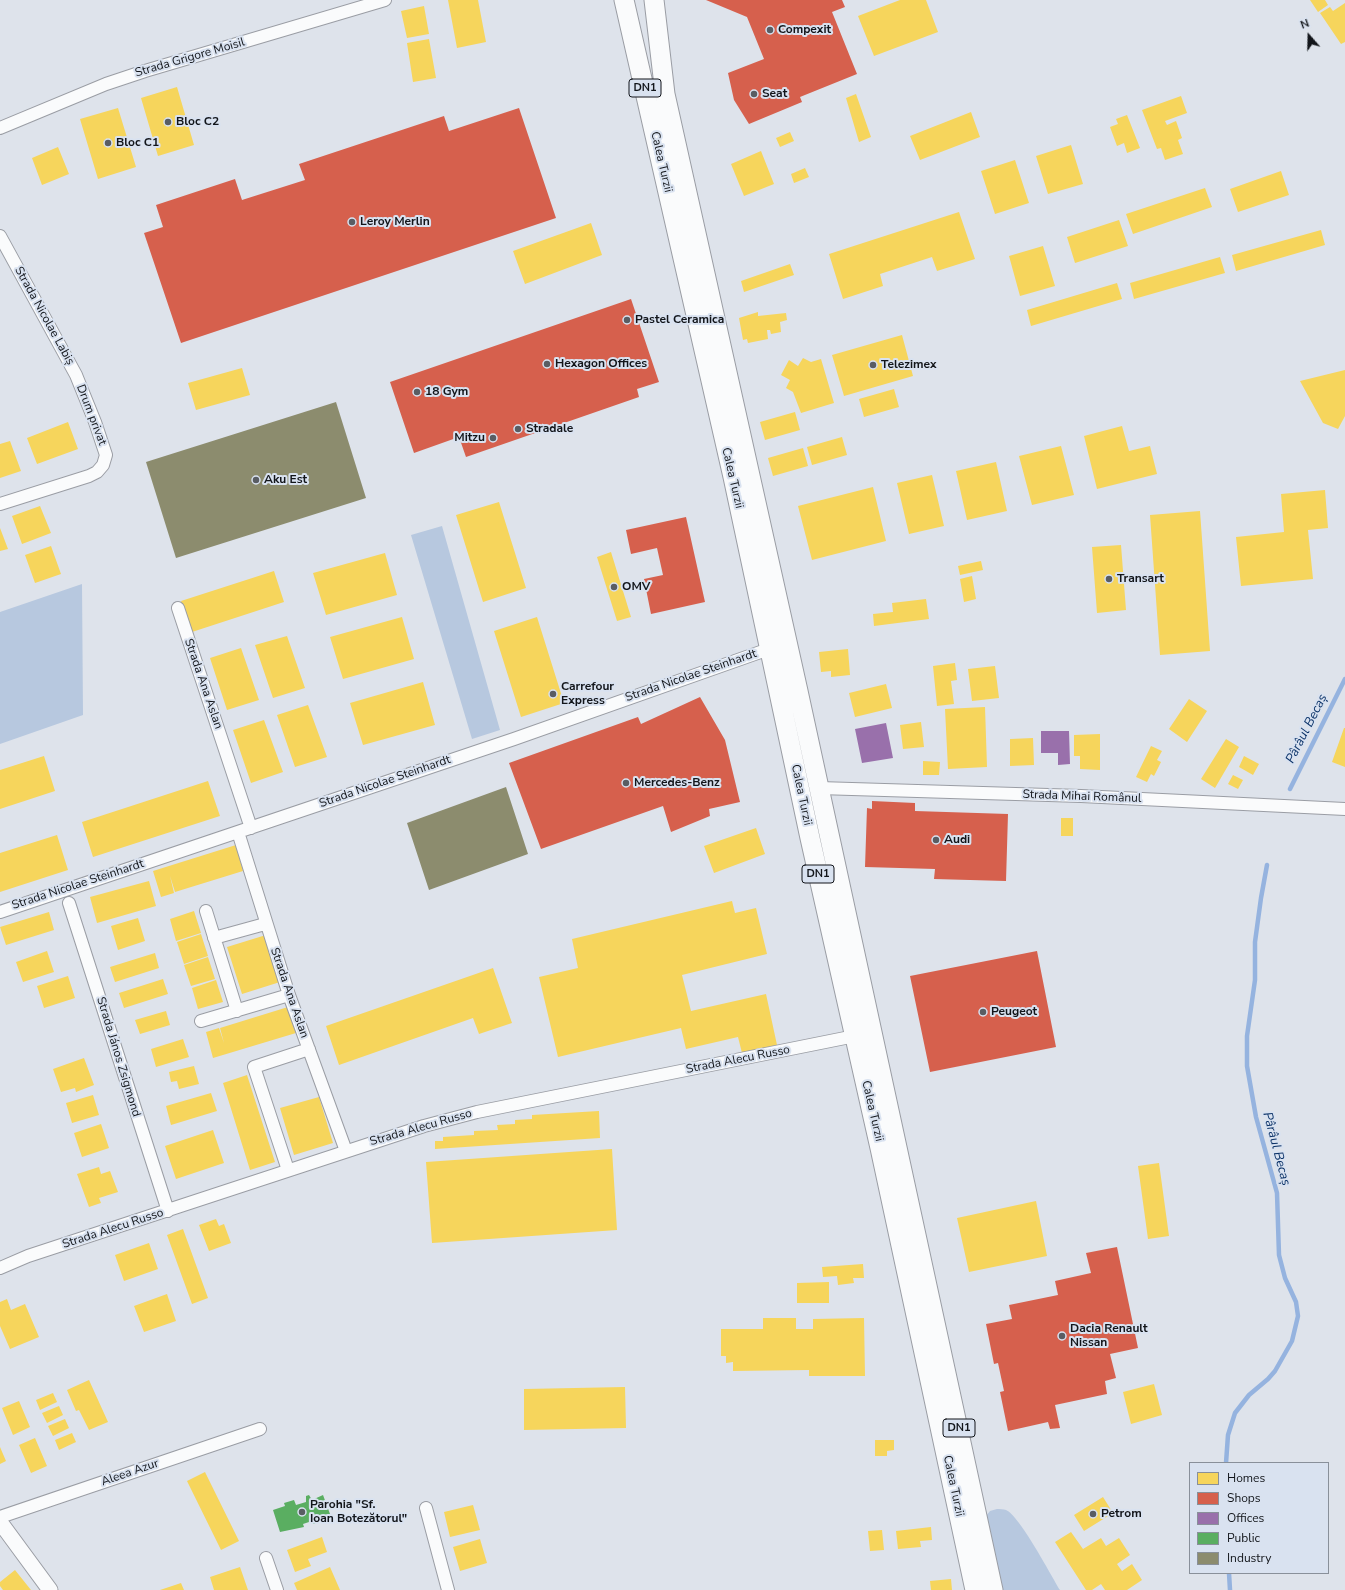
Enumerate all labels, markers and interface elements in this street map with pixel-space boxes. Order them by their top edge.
north arrow [1289,16,1329,56]
text: N [1298,16,1311,33]
place label: Compexit [778,23,831,37]
marker: Compexit [765,25,775,35]
street label: Strada Grigore Moisil [133,35,247,81]
road number: DN1 [629,79,661,97]
place label: Seat [762,87,787,101]
marker: Seat [749,89,759,99]
place label: Bloc C2 [176,115,219,129]
marker: Bloc C2 [163,117,173,127]
street label: Calea Turzii [647,130,675,194]
place label: Bloc C1 [116,136,159,150]
marker: Bloc C1 [103,138,113,148]
place label: Leroy Merlin [360,215,430,229]
marker: Leroy Merlin [347,217,357,227]
street label: Strada Nicolae Labiș [11,264,77,368]
place label: Pastel Ceramica [635,313,724,327]
marker: Pastel Ceramica [622,315,632,325]
place label: Hexagon Offices [555,357,647,371]
place label: Telezimex [881,358,936,372]
marker: Hexagon Offices [542,359,552,369]
marker: Telezimex [868,360,878,370]
street label: Drum privat [73,383,109,447]
place label: 18 Gym [425,385,468,399]
marker: 18 Gym [412,387,422,397]
place label: Stradale [526,422,573,436]
marker: Stradale [513,424,523,434]
place label: Mitzu [454,431,485,445]
marker: Mitzu [488,433,498,443]
street label: Calea Turzii [718,446,746,510]
place label: Aku Est [264,473,307,487]
marker: Aku Est [251,475,261,485]
place label: Transart [1117,572,1164,586]
marker: Transart [1104,574,1114,584]
place label: OMV [622,580,650,594]
marker: OMV [609,582,619,592]
street label: Strada Ana Aslan [181,637,225,731]
street label: Strada Nicolae Steinhardt [624,647,758,705]
place label: Carrefour Express [561,680,614,708]
marker: Carrefour Express [548,689,558,699]
water label: Pârâul Becaș [1283,692,1331,766]
street label: Strada Nicolae Steinhardt [318,753,452,811]
street label: Calea Turzii [788,763,814,827]
place label: Mercedes-Benz [634,776,720,790]
marker: Mercedes-Benz [621,778,631,788]
street label: Strada Mihai Românul [1022,788,1142,806]
place label: Audi [944,833,970,847]
marker: Audi [931,835,941,845]
street label: Strada Nicolae Steinhardt [10,857,146,913]
road number: DN1 [802,865,834,883]
street label: Strada Ana Aslan [267,946,311,1040]
street label: Strada János Zsigmond [93,995,143,1119]
place label: Peugeot [991,1005,1037,1019]
marker: Peugeot [978,1007,988,1017]
street label: Strada Alecu Russo [685,1043,791,1077]
street label: Calea Turzii [858,1079,886,1143]
street label: Strada Alecu Russo [368,1107,474,1149]
water label: Pârâul Becaș [1259,1110,1293,1188]
street label: Strada Alecu Russo [61,1206,165,1252]
place label: Dacia Renault Nissan [1070,1322,1148,1350]
marker: Dacia Renault Nissan [1057,1331,1067,1341]
road number: DN1 [943,1419,975,1437]
street label: Calea Turzii [940,1454,966,1518]
street label: Aleea Azur [99,1456,161,1490]
legend [1189,1462,1329,1574]
text: Homes [1227,1470,1265,1486]
text: Shops [1227,1490,1261,1506]
place label: Parohia "Sf. Ioan Botezătorul" [310,1498,407,1526]
marker: Parohia "Sf. Ioan Botezătorul" [297,1507,307,1517]
place label: Petrom [1101,1507,1142,1521]
marker: Petrom [1088,1509,1098,1519]
text: Offices [1227,1510,1264,1526]
text: Public [1227,1530,1260,1546]
text: Industry [1227,1550,1271,1566]

